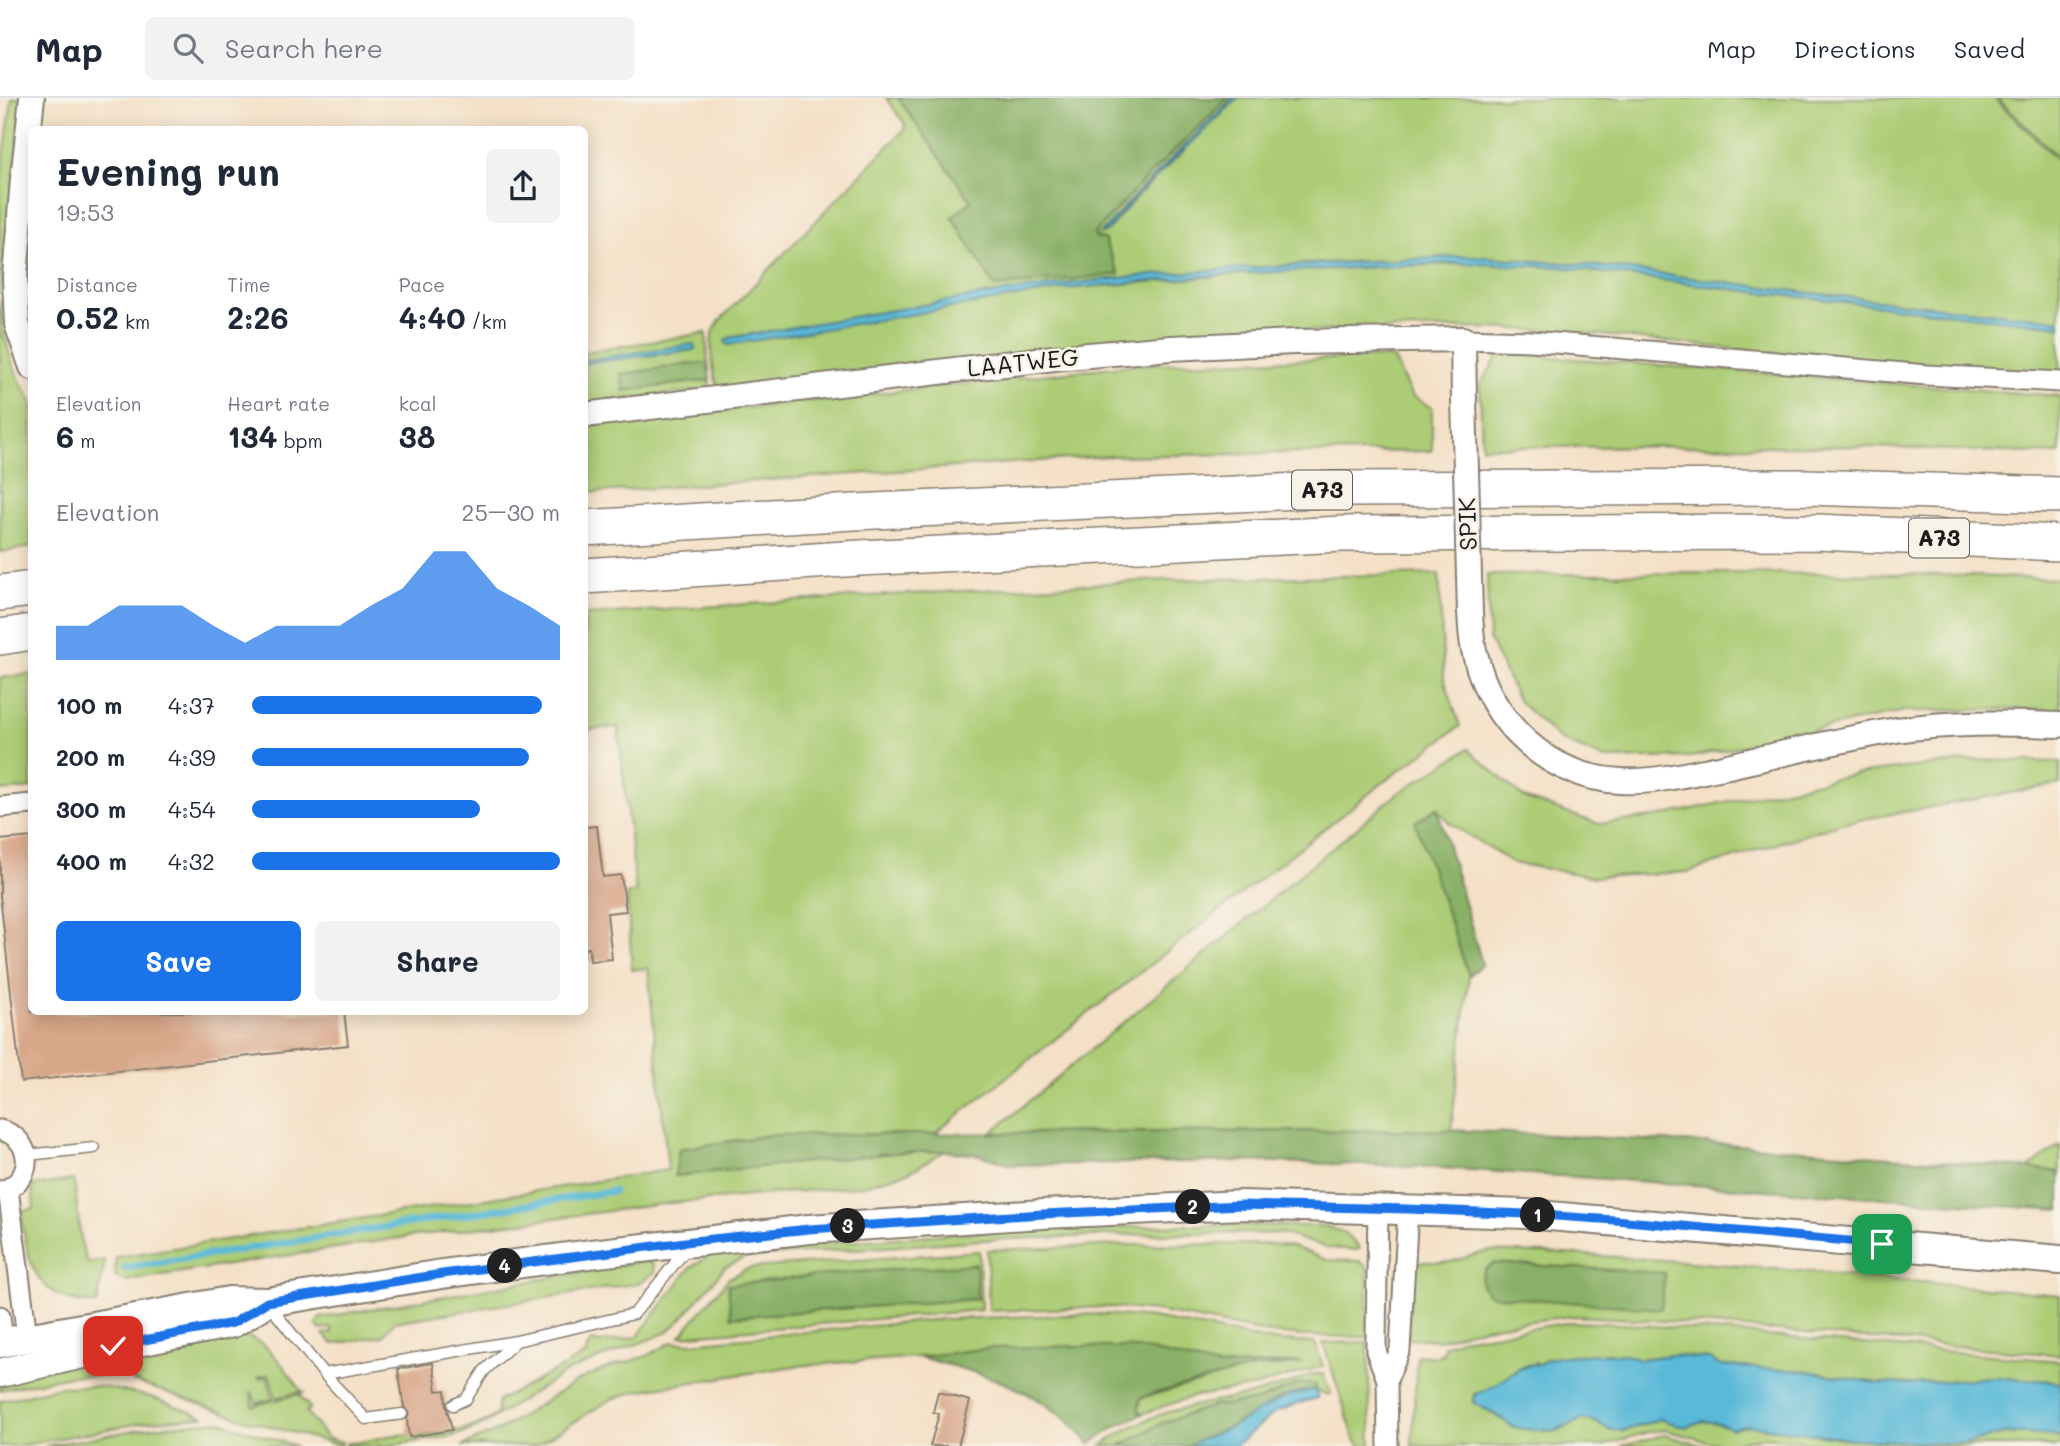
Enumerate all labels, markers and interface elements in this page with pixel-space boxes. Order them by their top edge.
search box [145,17,635,80]
text: Map [35,27,103,70]
icon: search [169,29,207,67]
text: Search here [225,31,383,65]
text: Map [1707,33,1756,64]
text: Directions [1794,33,1916,64]
text: Saved [1954,33,2025,64]
text: Evening run [56,146,280,196]
button: share [486,149,560,223]
text: 19:53 [56,197,114,227]
text: Distance [56,272,138,297]
text: Time [227,272,271,297]
text: Pace [399,272,445,297]
text: 0.52 [56,297,119,337]
text: 2:26 [227,297,289,337]
text: 4:40 [399,297,466,337]
text: km [119,309,150,334]
text: /km [466,309,507,334]
street label: LAATWEG [966,340,1080,383]
text: Elevation [56,391,141,416]
text: Heart rate [227,391,330,416]
text: kcal [399,391,437,416]
text: 6 [56,416,74,456]
text: 134 [227,416,278,456]
text: 38 [399,416,435,456]
text: m [74,428,95,453]
text: bpm [278,428,323,453]
road number: A73 [1292,470,1352,510]
street label: SPIK [1450,496,1483,551]
text: Elevation [56,497,159,527]
text: 25–30 m [462,497,560,527]
road number: A73 [1909,518,1969,558]
text: 100 m [56,690,122,720]
text: 4:37 [168,690,215,720]
text: 200 m [56,742,125,772]
text: 4:39 [168,742,216,772]
text: 300 m [56,794,126,824]
text: 4:54 [168,794,216,824]
text: 400 m [56,846,127,876]
text: 4:32 [168,846,215,876]
button: Save [56,921,301,1001]
button: Share [315,921,560,1001]
pin: 2 [1176,1190,1210,1224]
text: 2 [1187,1194,1198,1219]
pin: 1 [1520,1198,1556,1232]
text: 1 [1533,1202,1542,1227]
pin: 3 [830,1208,866,1244]
text: 3 [842,1213,853,1238]
pin [1852,1214,1912,1274]
icon: arrive [1863,1225,1901,1263]
pin: 4 [488,1248,522,1284]
text: 4 [498,1253,511,1278]
pin [83,1316,143,1376]
icon: check [94,1327,132,1365]

